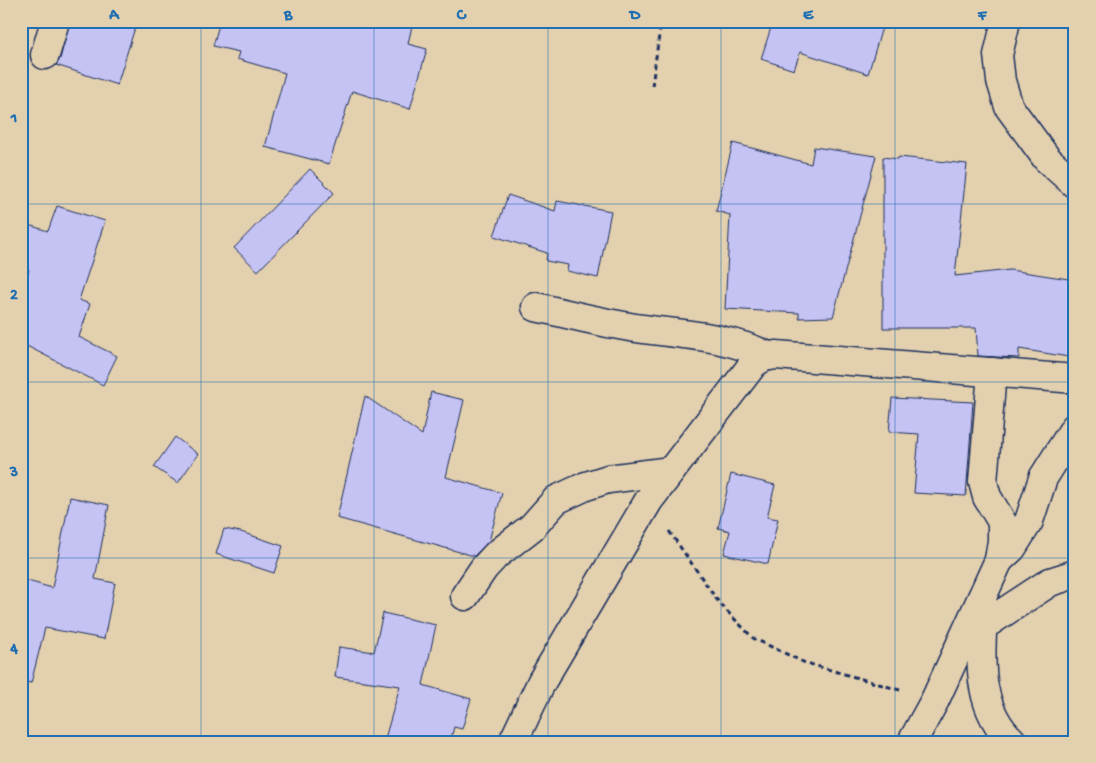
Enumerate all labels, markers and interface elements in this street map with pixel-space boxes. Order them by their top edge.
text: A [108,7,120,26]
text: B [283,7,293,26]
text: C [456,7,467,26]
text: D [628,7,641,26]
text: E [803,7,814,26]
text: F [977,7,988,26]
text: 1 [10,110,17,129]
text: 2 [10,287,18,306]
text: 3 [9,464,18,483]
text: 4 [9,641,18,660]

